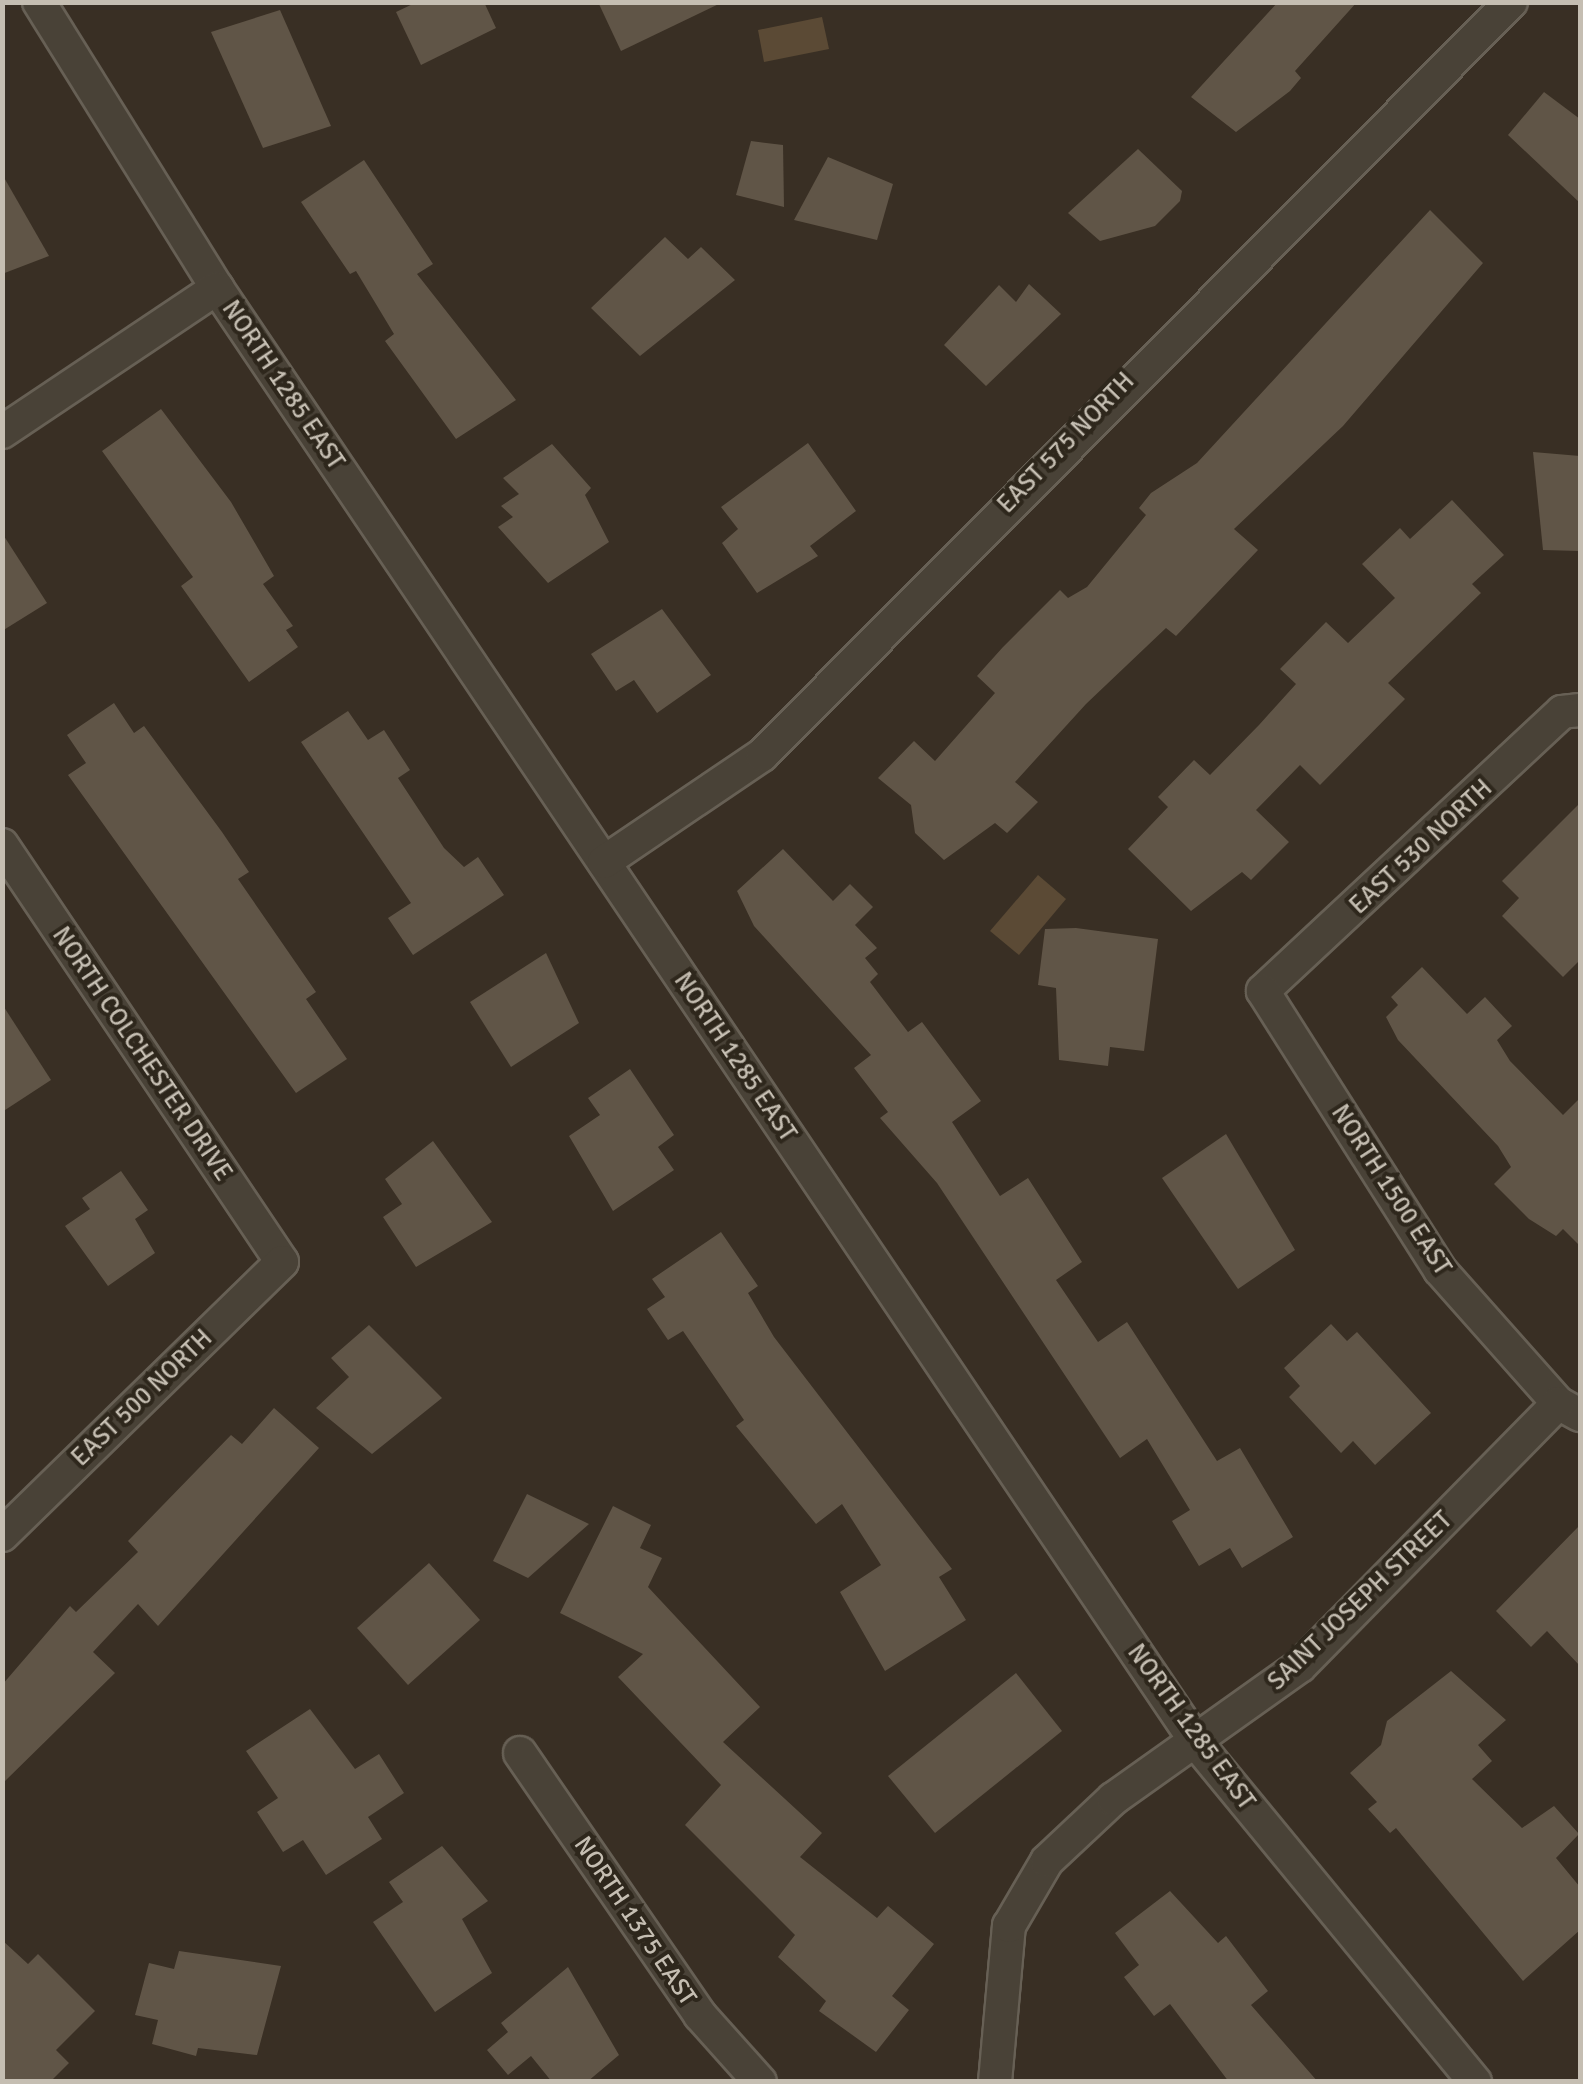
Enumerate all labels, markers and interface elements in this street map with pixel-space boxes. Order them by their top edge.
street label: NORTH 1285 EAST [215,295,351,475]
street label: EAST 575 NORTH [991,366,1141,520]
street label: EAST 530 NORTH [1344,773,1498,921]
street label: NORTH COLCHESTER DRIVE [46,921,238,1187]
street label: NORTH 1285 EAST [667,967,803,1147]
street label: NORTH 1500 EAST [1325,1099,1457,1281]
street label: EAST 500 NORTH [65,1323,219,1473]
street label: SAINT JOSEPH STREET [1262,1505,1458,1697]
street label: NORTH 1285 EAST [1121,1638,1261,1816]
street label: NORTH 1375 EAST [567,1831,703,2011]

